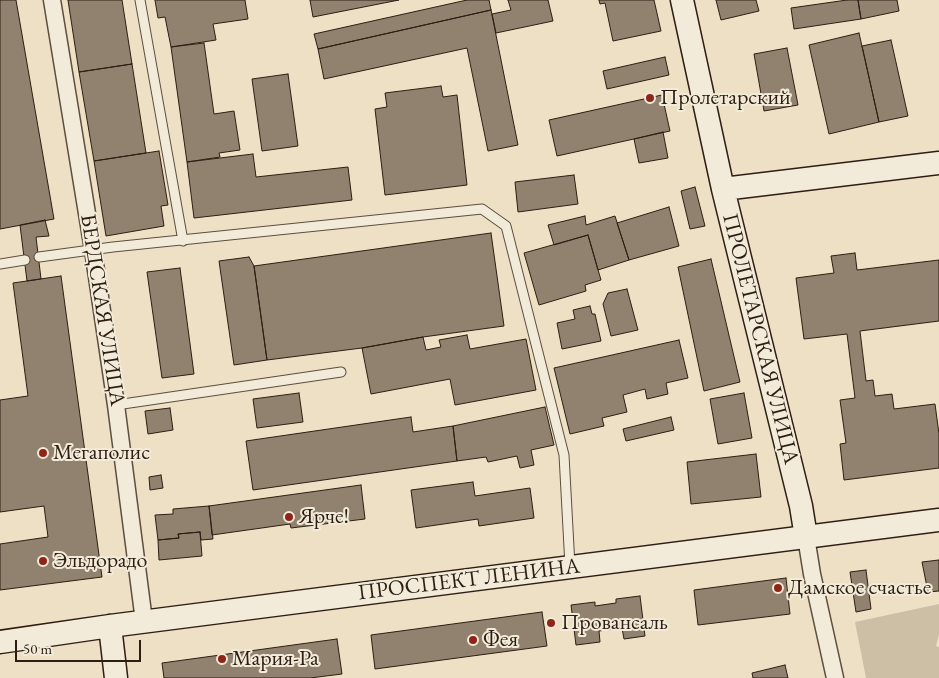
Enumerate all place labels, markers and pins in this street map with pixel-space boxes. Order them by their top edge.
place label: Пролетарский [660,85,791,111]
marker: Пролетарский [644,92,656,104]
place label: Мегаполис [53,440,150,466]
marker: Мегаполис [37,447,49,459]
place label: Ярче! [299,504,349,530]
marker: Ярче! [283,511,295,523]
place label: Эльдорадо [53,548,147,574]
marker: Эльдорадо [37,555,49,567]
place label: Дамское счастье [788,575,931,601]
marker: Дамское счастье [772,582,784,594]
place label: Провансаль [561,610,668,636]
marker: Провансаль [545,617,557,629]
place label: Фея [483,627,518,653]
marker: Фея [467,634,479,646]
place label: Мария-Ра [232,646,319,672]
marker: Мария-Ра [216,653,228,665]

